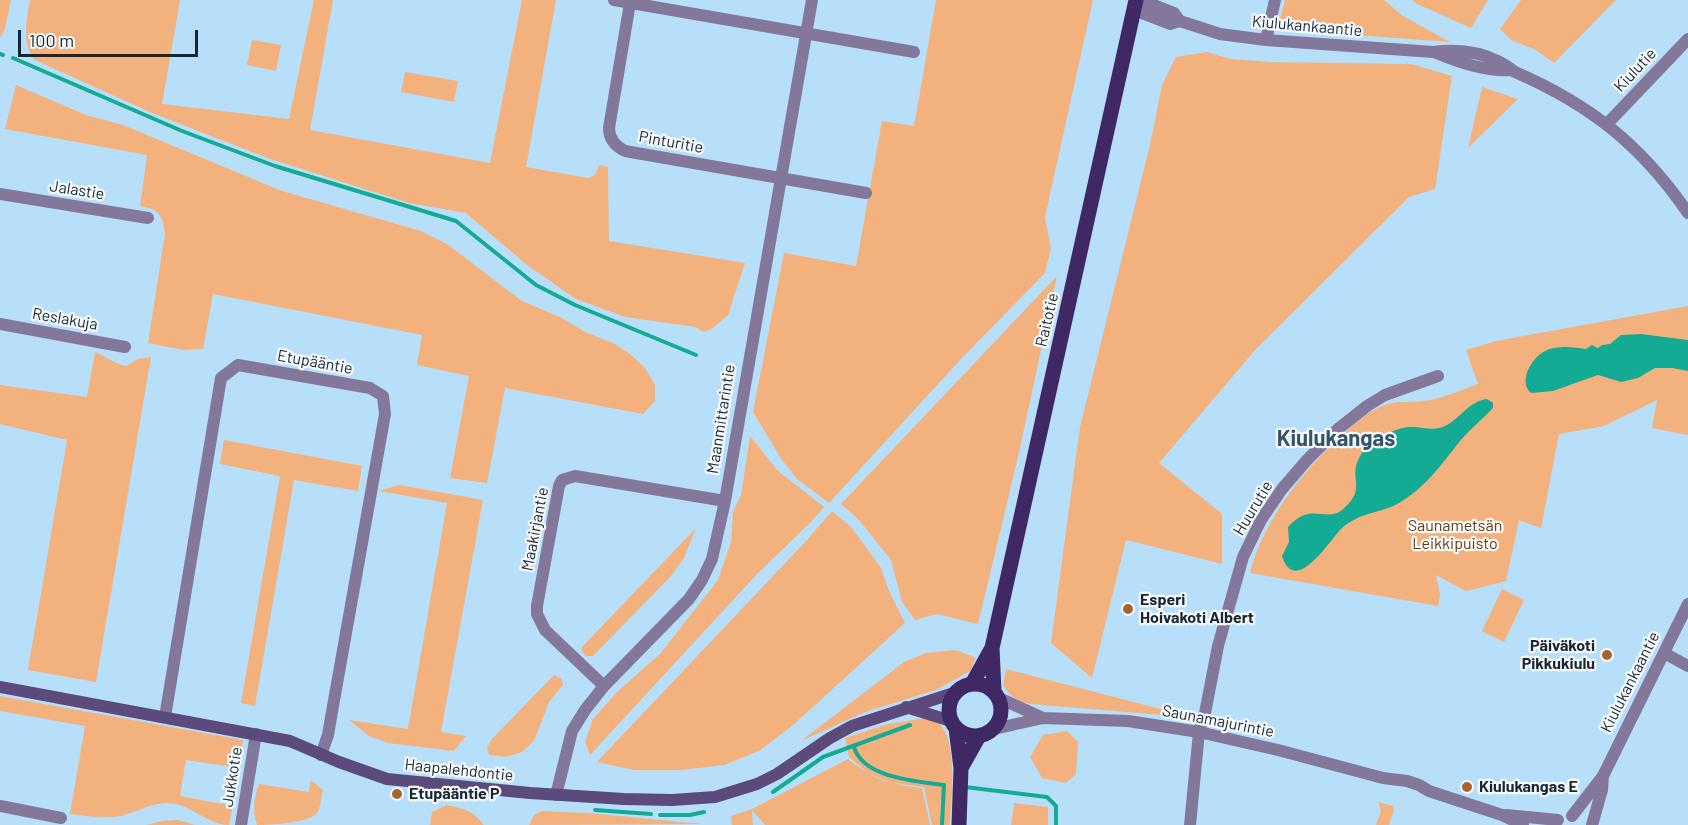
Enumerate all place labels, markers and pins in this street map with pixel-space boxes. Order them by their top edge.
place label: Esperi Hoivakoti Albert [1140,590,1254,628]
marker: Esperi Hoivakoti Albert [1121,602,1135,616]
place label: Päiväkoti Pikkukiulu [1522,636,1595,674]
marker: Päiväkoti Pikkukiulu [1600,648,1614,662]
place label: Kiulukangas E [1479,777,1578,797]
marker: Kiulukangas E [1460,780,1474,794]
place label: Etupääntie P [409,784,500,804]
marker: Etupääntie P [390,787,404,801]

